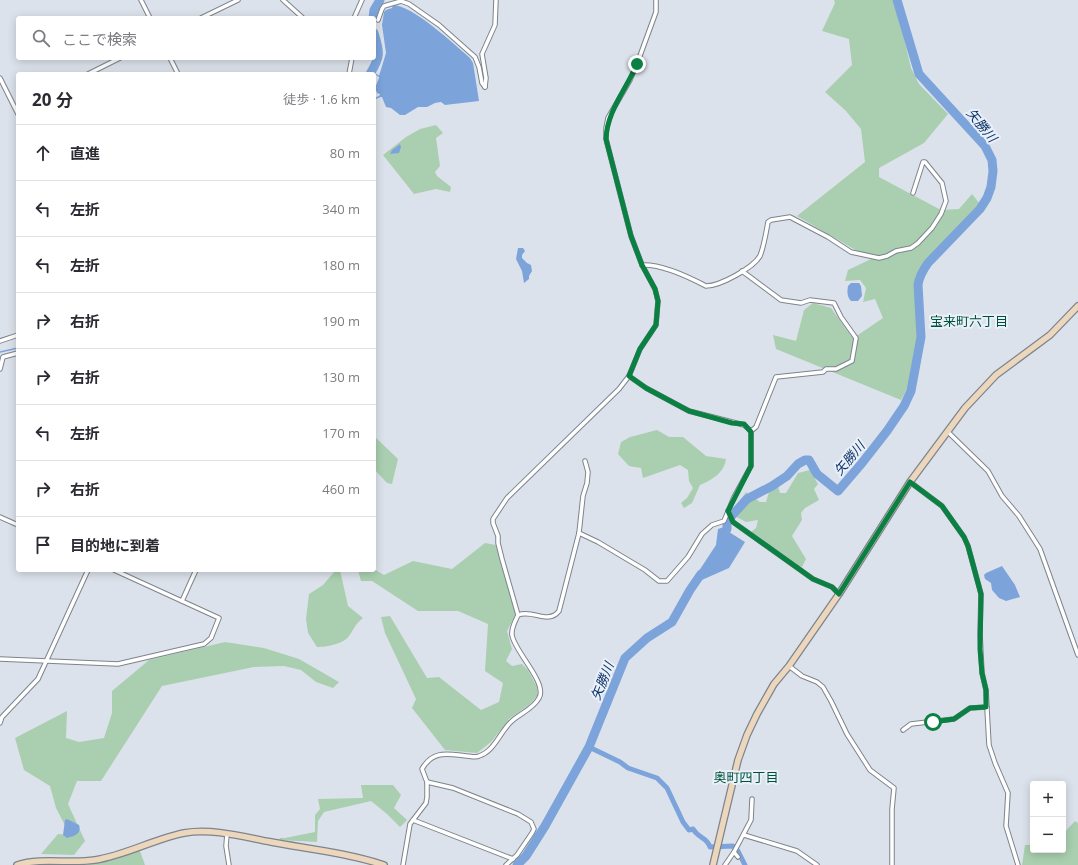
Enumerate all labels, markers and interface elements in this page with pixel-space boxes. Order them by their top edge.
search box [16,16,376,60]
icon: search [30,27,52,49]
text: ここで検索 [62,29,137,49]
route end [628,55,646,73]
text: 20 分 [32,88,73,111]
text: 徒歩 · 1.6 km [283,90,360,108]
water label: 矢勝川 [963,104,1003,147]
icon: ahead [32,142,54,164]
text: 直進 [70,143,100,163]
text: 80 m [330,144,360,162]
icon: left [32,198,54,220]
text: 左折 [70,199,100,219]
text: 340 m [322,200,360,218]
icon: left [32,254,54,276]
text: 左折 [70,255,100,275]
text: 180 m [322,256,360,274]
icon: right [32,310,54,332]
text: 右折 [70,311,100,331]
text: 190 m [322,312,360,330]
district label: 宝来町六丁目 [930,312,1008,330]
icon: right [32,366,54,388]
text: 右折 [70,367,100,387]
text: 130 m [322,368,360,386]
icon: left [32,422,54,444]
text: 左折 [70,423,100,443]
text: 170 m [322,424,360,442]
water label: 矢勝川 [830,436,870,479]
icon: right [32,478,54,500]
text: 右折 [70,479,100,499]
text: 460 m [322,480,360,498]
icon: arrive [32,534,54,556]
text: 目的地に到着 [70,535,160,555]
water label: 矢勝川 [586,658,618,702]
route start [924,713,942,731]
district label: 奥町四丁目 [713,768,779,786]
map controls [1030,781,1066,853]
button: + [1030,781,1066,817]
button: − [1030,817,1066,853]

